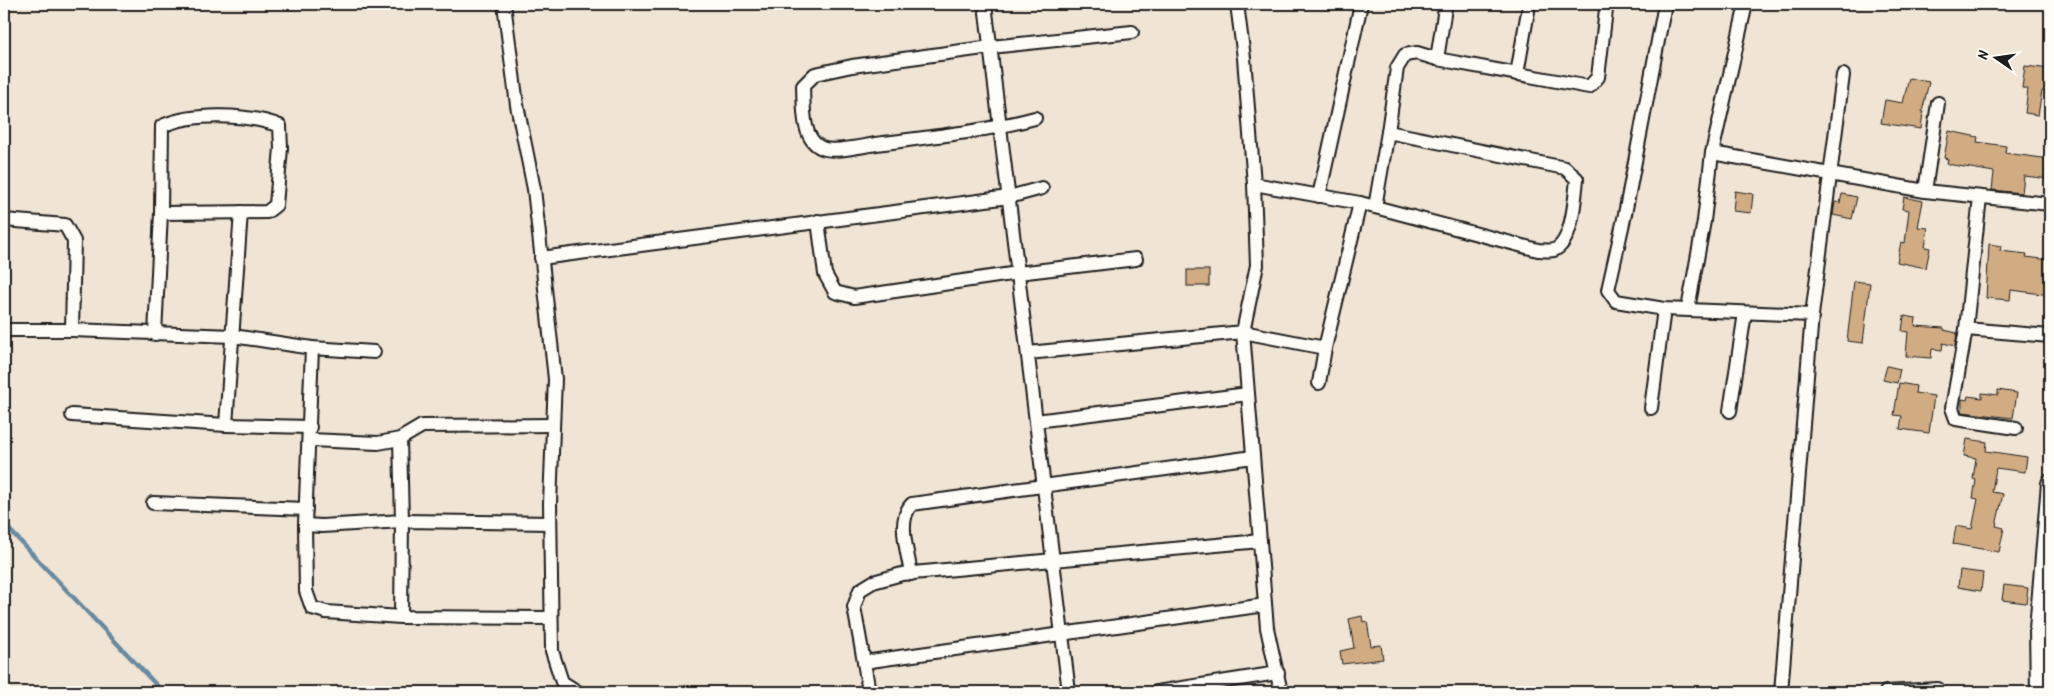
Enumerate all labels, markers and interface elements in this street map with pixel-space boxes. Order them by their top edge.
north arrow [1972,32,2022,82]
text: N [1973,48,1996,62]

